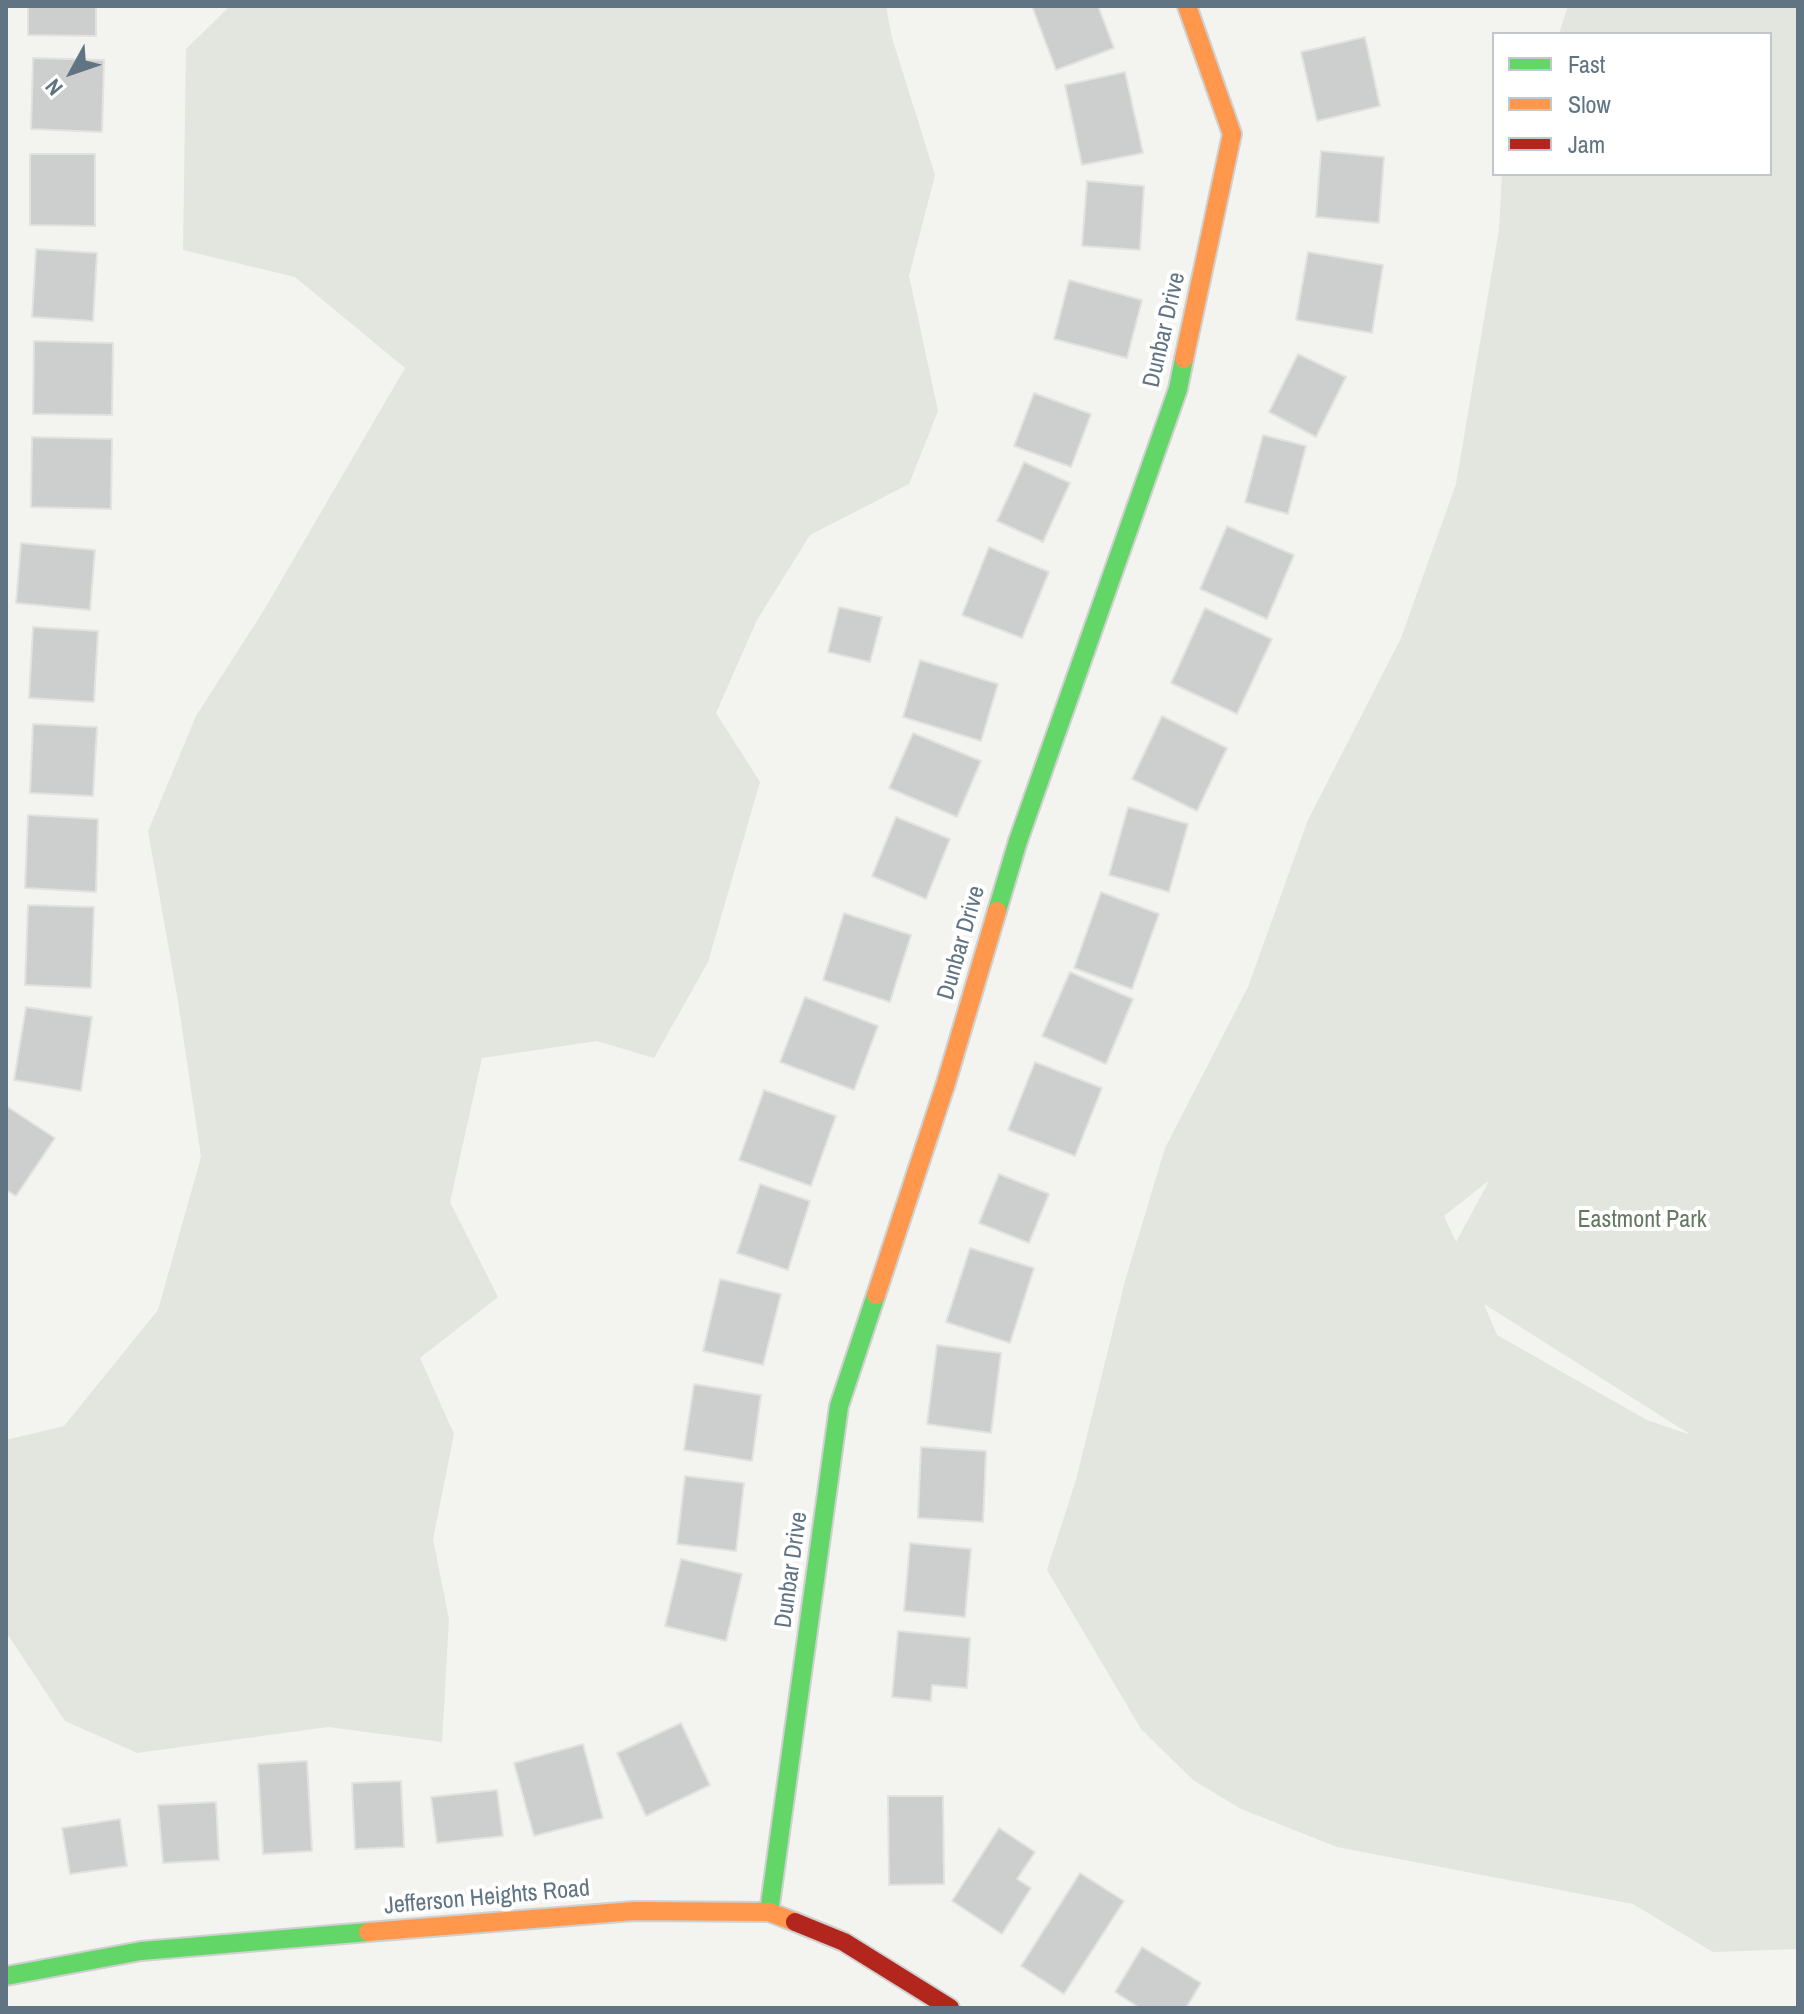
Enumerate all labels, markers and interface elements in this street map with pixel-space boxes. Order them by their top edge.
north arrow [32,32,112,112]
legend [1492,32,1772,176]
text: Fast [1568,48,1605,80]
text: N [38,73,69,102]
text: Slow [1568,88,1611,120]
text: Jam [1568,128,1605,160]
street label: Dunbar Drive [1138,270,1192,390]
street label: Dunbar Drive [932,883,992,1003]
park label: Eastmont Park [1577,1207,1707,1235]
street label: Dunbar Drive [770,1510,814,1630]
street label: Jefferson Heights Road [383,1875,591,1921]

